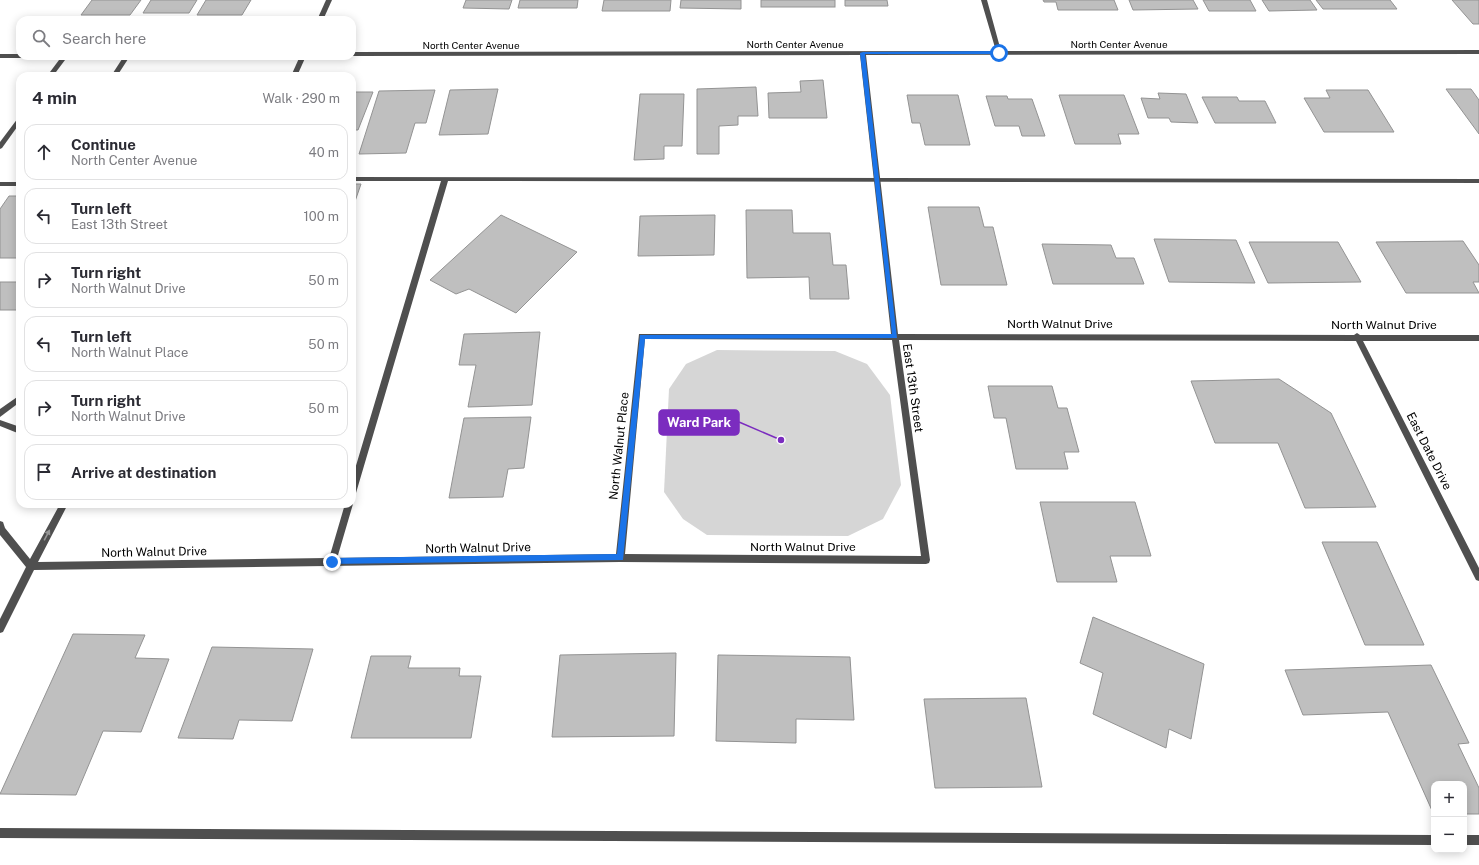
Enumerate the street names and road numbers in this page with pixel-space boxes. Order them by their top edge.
street label: North Center Avenue [746,38,844,50]
street label: North Center Avenue [1070,38,1168,50]
street label: North Center Avenue [422,39,520,51]
street label: North Walnut Drive [1007,317,1113,331]
street label: North Walnut Drive [1331,318,1437,332]
street label: East 13th Street [900,343,926,434]
street label: North Walnut Place [606,391,632,501]
street label: East Date Drive [1403,410,1455,492]
street label: North Walnut Drive [425,540,531,556]
street label: North Walnut Drive [750,540,856,554]
street label: North Walnut Drive [101,544,207,560]

